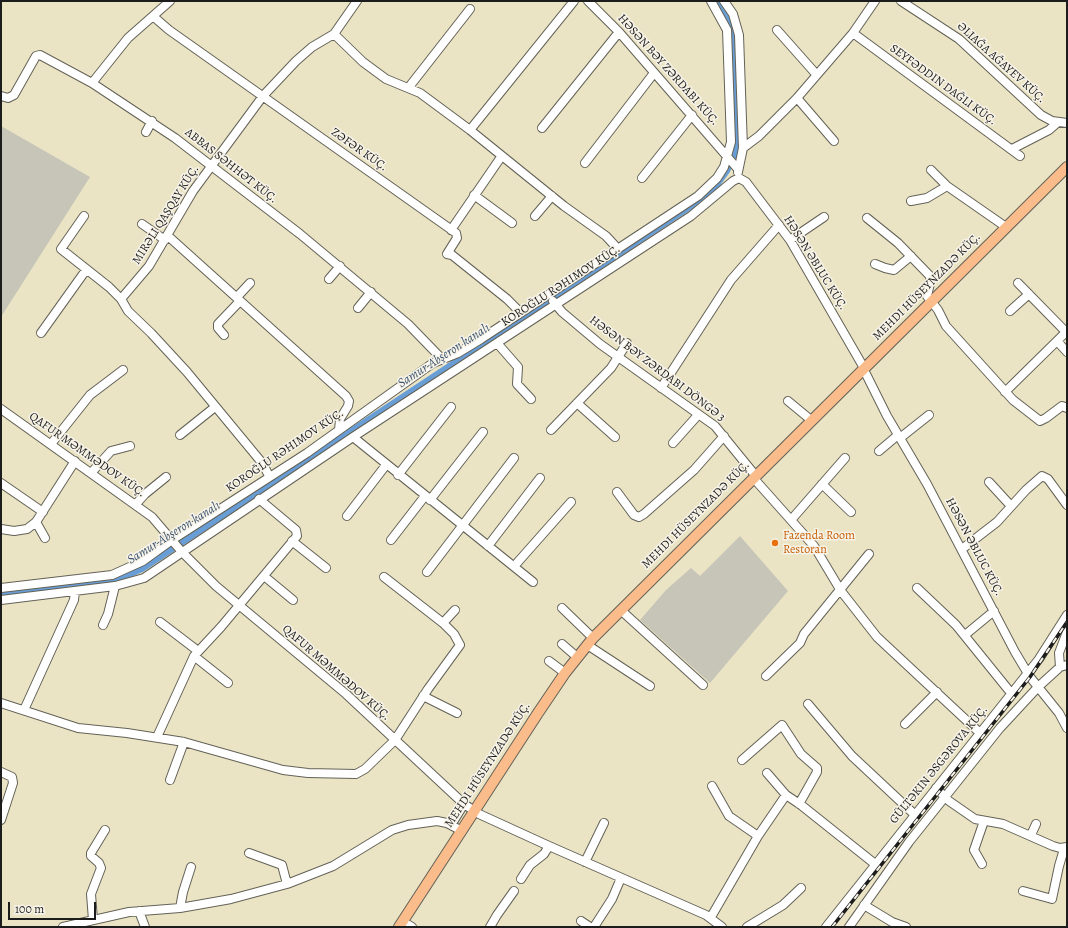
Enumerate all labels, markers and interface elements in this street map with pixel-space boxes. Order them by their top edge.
street label: HƏSƏN BƏY ZƏRDABI KÜÇ. [614,11,722,129]
street label: ƏLIAĞA AĞAYEV KÜÇ. [954,20,1048,106]
street label: SEYFƏDDIN DAĞLI KÜÇ. [887,41,999,129]
street label: ABBAS SƏHHƏT KÜÇ. [182,125,280,207]
street label: ZƏFƏR KÜÇ. [328,125,390,175]
street label: MIRƏLI QAŞQAY KÜÇ. [130,163,202,267]
street label: HƏSƏN ƏBLUC KÜÇ. [780,213,850,313]
street label: MEHDI HÜSEYNZADƏ KÜÇ. [870,230,984,344]
street label: KOROĞLU RƏHIMOV KÜÇ. [499,242,623,330]
street label: HƏSƏN BƏY ZƏRDABI DÖNGƏ 3 [586,313,728,425]
water label: Samur-Abşeron kanalı [395,320,493,392]
street label: KOROĞLU RƏHIMOV KÜÇ. [223,406,347,496]
street label: QAFUR MƏMMƏDOV KÜÇ. [26,409,148,501]
street label: MEHDI HÜSEYNZADƏ KÜÇ. [639,458,753,572]
street label: HƏSƏN ƏBLUC KÜÇ. [942,496,1006,598]
water label: Samur-Abşeron kanalı [125,498,223,568]
place label: Fazenda Room Restoran [783,529,855,557]
marker: Fazenda Room Restoran [770,538,780,548]
street label: QAFUR MƏMMƏDOV KÜÇ. [279,622,393,724]
street label: MEHDI HÜSEYNZADƏ KÜÇ. [442,700,534,830]
street label: GÜLTƏKIN ƏSGƏROVA KÜÇ. [887,703,991,827]
scale bar [10,894,98,920]
text: 100 m [15,901,44,917]

